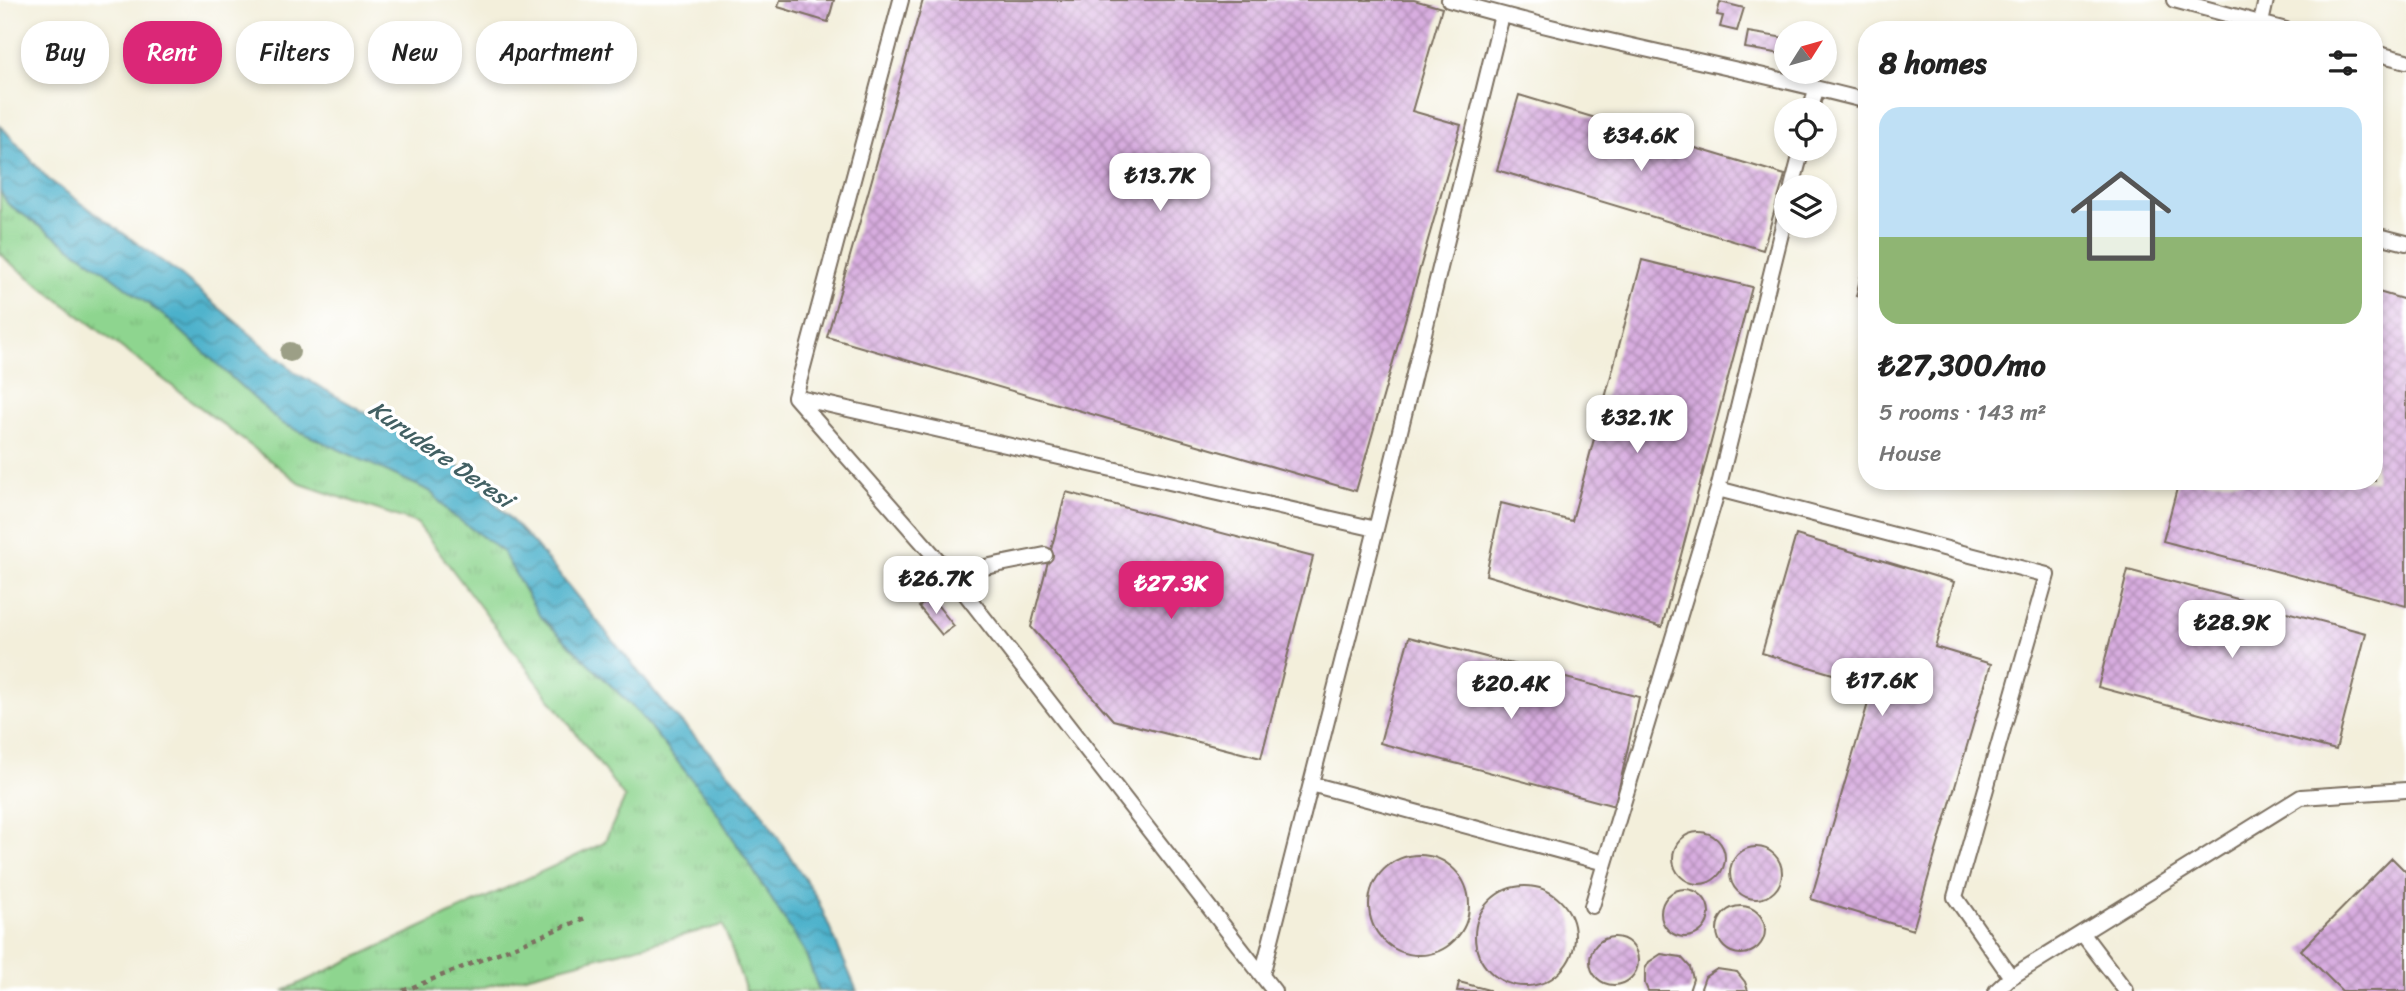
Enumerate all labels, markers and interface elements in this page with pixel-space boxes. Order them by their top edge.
chip: Buy [21,21,109,84]
chip: Rent [123,21,222,84]
chip: Filters [236,21,354,84]
chip: New [368,21,462,84]
chip: Apartment [476,21,637,84]
north arrow [1774,21,1838,84]
map controls [1774,21,1837,238]
text: 8 homes [1879,36,1987,90]
icon: filters [2324,44,2362,82]
button: locate [1774,98,1837,161]
pin: ₺34.6K [1584,114,1698,173]
text: ₺34.6K [1604,115,1678,156]
icon: home [2058,153,2184,279]
pin: ₺13.7K [1103,154,1217,213]
text: ₺13.7K [1125,155,1195,196]
button: layers [1774,175,1837,238]
text: ₺27,300/mo [1879,338,2046,392]
water label: Kurudere Deresi [360,388,526,522]
text: 5 rooms · 143 m² [1879,392,2047,433]
pin: ₺32.1K [1580,396,1694,455]
text: ₺32.1K [1602,397,1672,438]
text: House [1879,433,1941,474]
pin: ₺26.7K [879,556,993,616]
text: ₺26.7K [899,558,973,599]
pin: ₺27.3K [1114,562,1228,621]
text: ₺27.3K [1135,563,1207,604]
pin: ₺28.9K [2175,600,2289,660]
text: ₺28.9K [2195,602,2269,643]
pin: ₺17.6K [1825,658,1939,718]
text: ₺17.6K [1847,660,1917,701]
pin: ₺20.4K [1454,662,1568,721]
text: ₺20.4K [1473,663,1549,704]

